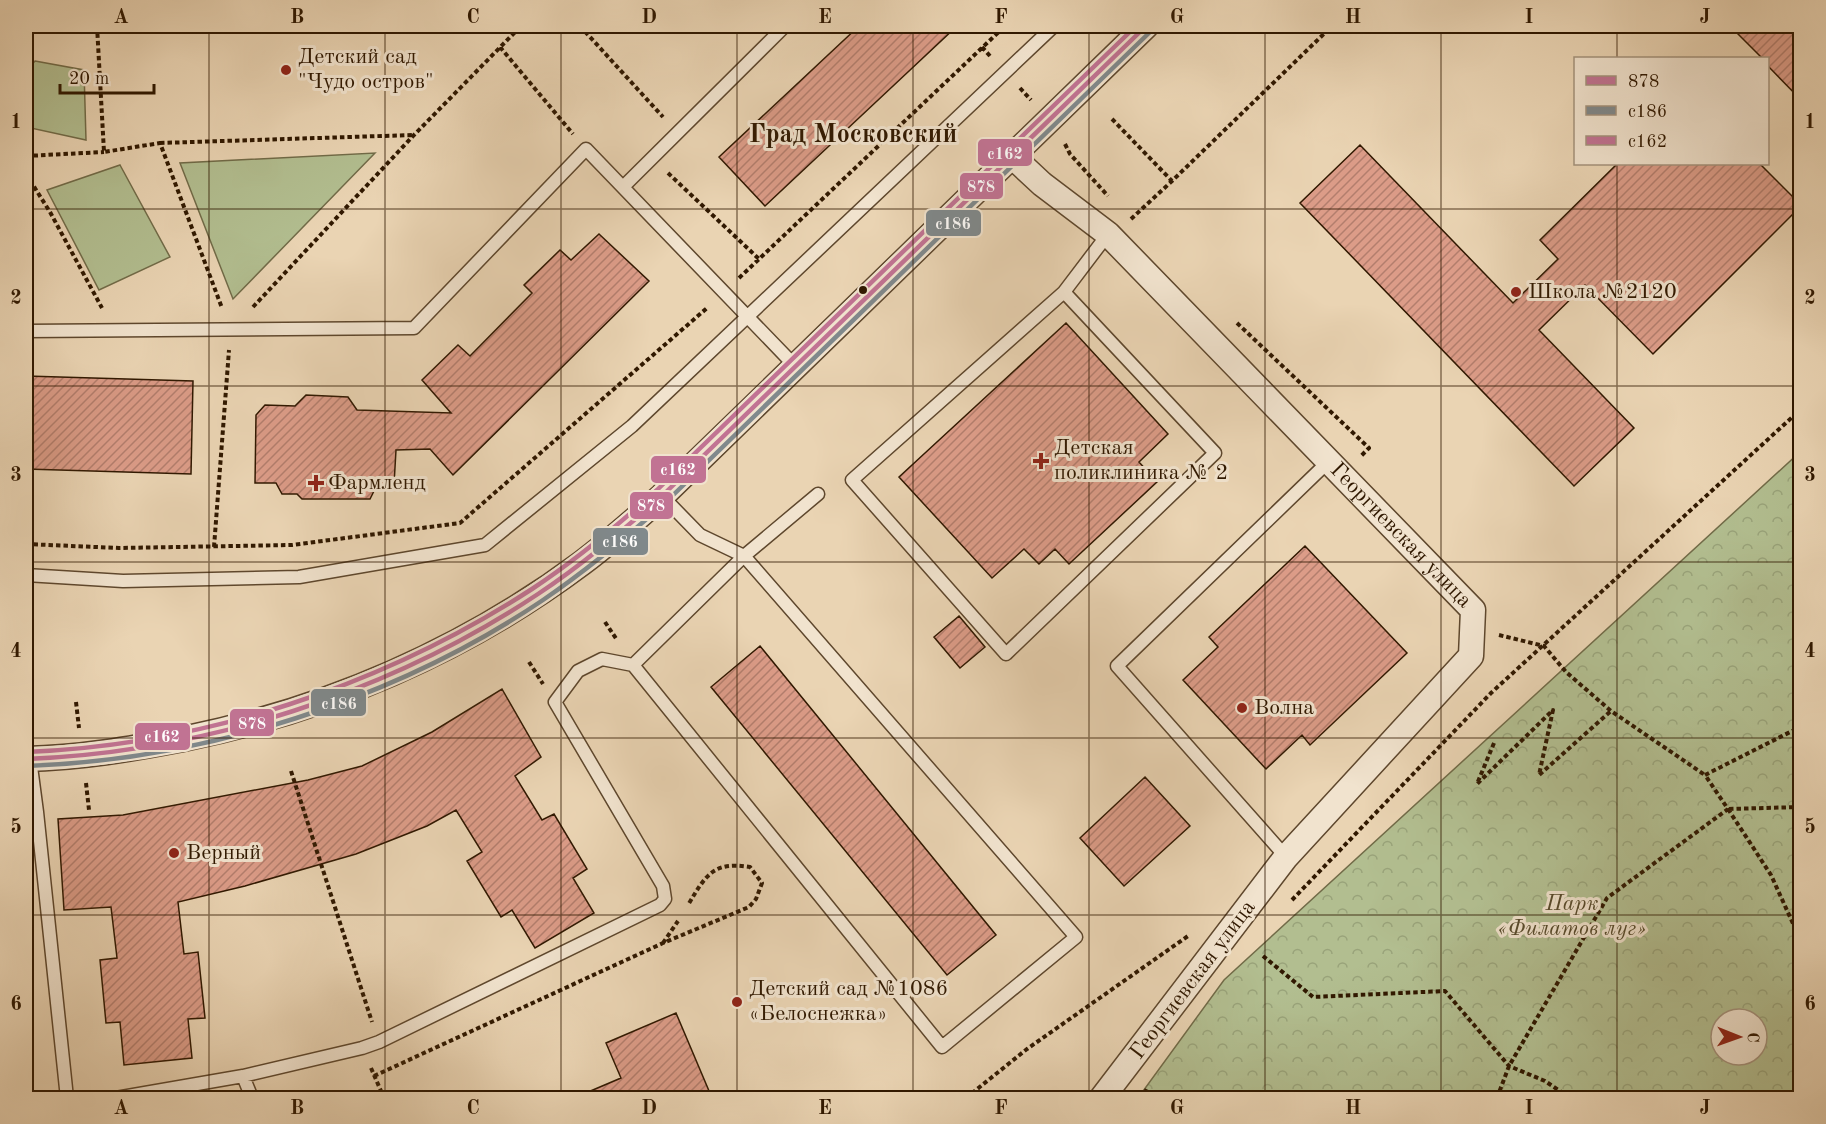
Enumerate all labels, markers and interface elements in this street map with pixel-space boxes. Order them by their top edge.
text: A [113,8,129,28]
text: B [290,8,304,28]
text: C [466,8,480,28]
text: D [641,8,657,28]
text: E [818,8,832,28]
text: F [994,8,1008,28]
text: G [1170,8,1184,28]
text: H [1345,8,1361,28]
text: I [1525,8,1533,28]
text: J [1700,8,1711,28]
place label: Детский сад "Чудо остров" [298,46,434,93]
scale bar [60,57,154,95]
legend [1574,57,1769,165]
marker: Детский сад "Чудо остров" [279,63,293,77]
text: 20 m [69,70,109,88]
text: 878 [1628,73,1659,91]
text: с186 [1628,103,1667,121]
text: 1 [10,113,22,133]
text: 1 [1804,113,1816,133]
district label: Град Московский [749,122,957,148]
text: с162 [1628,133,1667,151]
line badge: с162 [977,138,1033,167]
text: с162 [987,147,1023,163]
line badge: 878 [959,172,1004,200]
text: 878 [967,180,995,196]
line badge: с186 [925,209,982,237]
text: с186 [935,217,971,233]
place label: Школа №2120 [1528,281,1677,303]
unlabelled marker [857,284,869,296]
marker: Школа №2120 [1509,285,1523,299]
text: 2 [10,289,22,309]
text: 2 [1804,289,1816,309]
place label: Детская поликлиника № 2 [1054,437,1228,484]
marker: Детская поликлиника № 2 [1032,452,1050,470]
line badge: с162 [650,455,707,484]
street label: Георгиевская улица [1326,459,1476,612]
text: с162 [660,463,696,479]
text: 3 [10,466,22,486]
text: 3 [1804,466,1816,486]
place label: Фармленд [328,472,426,494]
marker: Фармленд [309,476,323,490]
line badge: 878 [629,491,674,520]
text: 878 [637,499,665,515]
line badge: с186 [592,527,649,556]
text: с186 [602,535,638,551]
text: 4 [10,642,22,662]
text: 4 [1804,642,1816,662]
line badge: с186 [310,688,367,717]
text: с186 [321,697,357,713]
place label: Волна [1254,697,1314,719]
marker: Волна [1235,701,1249,715]
line badge: 878 [229,708,275,737]
text: 878 [238,717,266,733]
line badge: с162 [134,722,191,751]
text: с162 [144,730,180,746]
text: 5 [10,817,22,838]
text: 5 [1804,817,1816,838]
place label: Верный [186,842,261,864]
marker: Верный [167,846,181,860]
park label: Парк «Филатов луг» [1498,893,1646,940]
street label: Георгиевская улица [1126,896,1260,1064]
place label: Детский сад №1086 «Белоснежка» [749,978,948,1025]
text: 6 [10,995,22,1015]
marker: Детский сад №1086 «Белоснежка» [730,995,744,1009]
text: 6 [1804,995,1816,1015]
north arrow [1709,1007,1769,1067]
text: С [1744,1032,1760,1043]
text: A [113,1099,129,1119]
text: B [290,1099,304,1119]
text: C [466,1099,480,1119]
text: D [641,1099,657,1119]
text: E [818,1099,832,1119]
text: F [994,1099,1008,1119]
text: G [1170,1099,1184,1119]
text: H [1345,1099,1361,1119]
text: I [1525,1099,1533,1119]
text: J [1700,1099,1711,1119]

